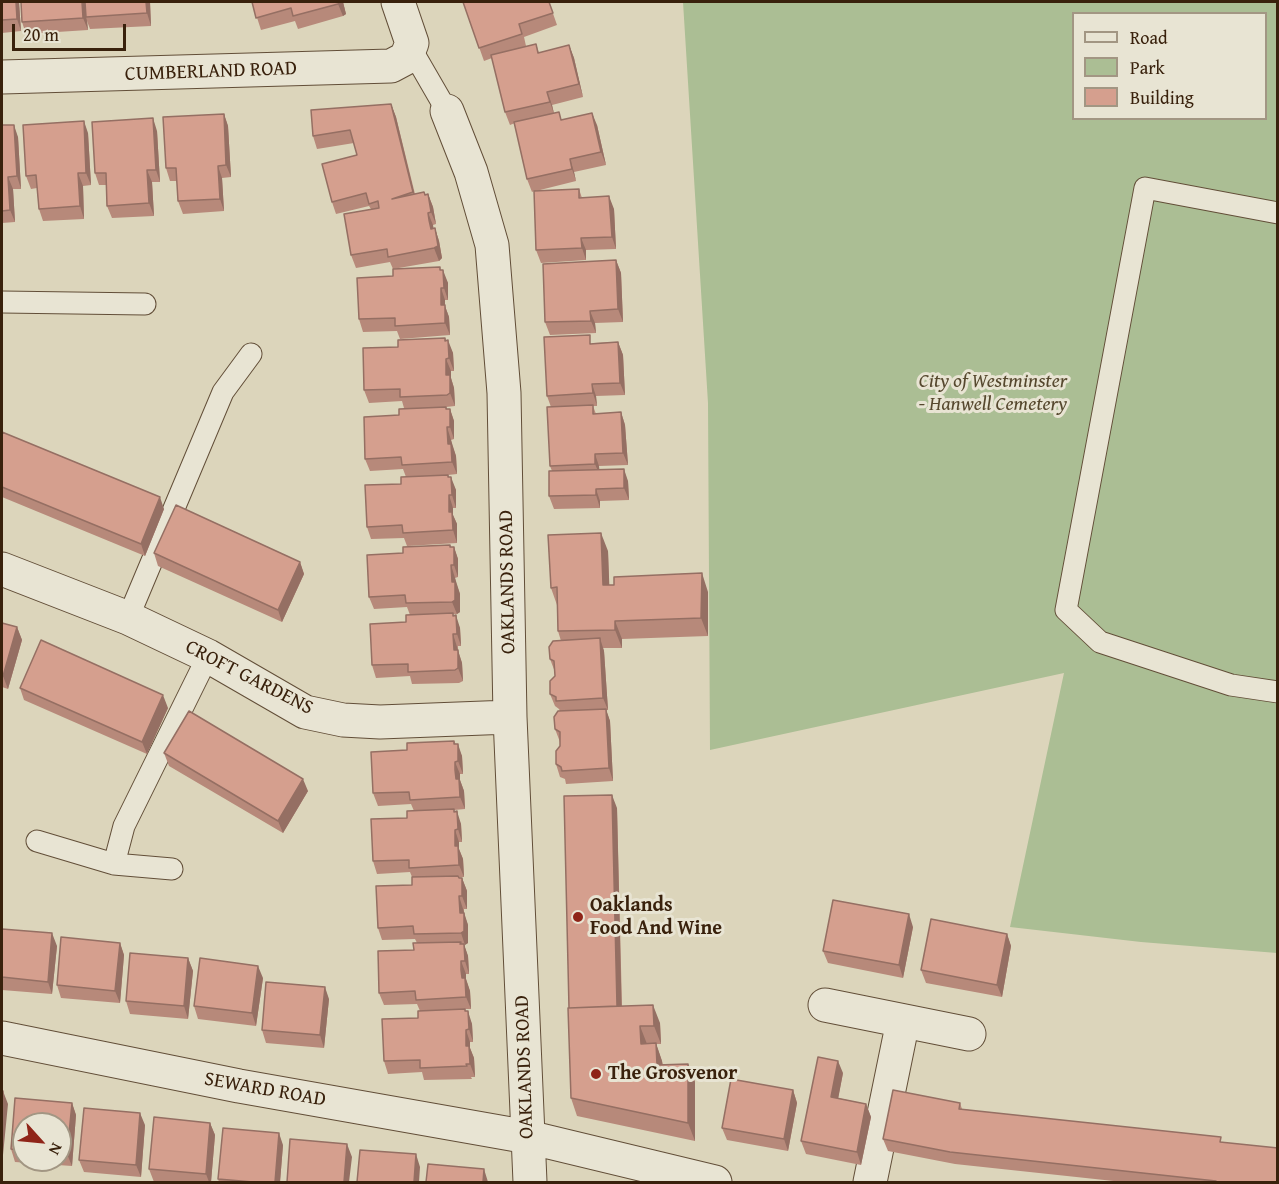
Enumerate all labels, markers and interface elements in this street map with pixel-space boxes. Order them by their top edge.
scale bar [15,12,129,50]
legend [1072,12,1267,120]
text: 20 m [23,21,59,48]
text: Road [1130,24,1168,51]
text: Park [1130,54,1165,81]
street label: CUMBERLAND ROAD [124,57,298,87]
text: Building [1130,84,1194,111]
park label: City of Westminster - Hanwell Cemetery [919,370,1067,417]
street label: OAKLANDS ROAD [495,510,521,654]
street label: CROFT GARDENS [181,635,317,721]
place label: Oaklands Food And Wine [590,894,722,941]
marker: Oaklands Food And Wine [571,910,585,924]
street label: OAKLANDS ROAD [510,995,540,1139]
place label: The Grosvenor [608,1062,737,1086]
marker: The Grosvenor [589,1067,603,1081]
street label: SEWARD ROAD [202,1068,328,1112]
north arrow [12,1112,72,1172]
text: N [43,1139,69,1159]

